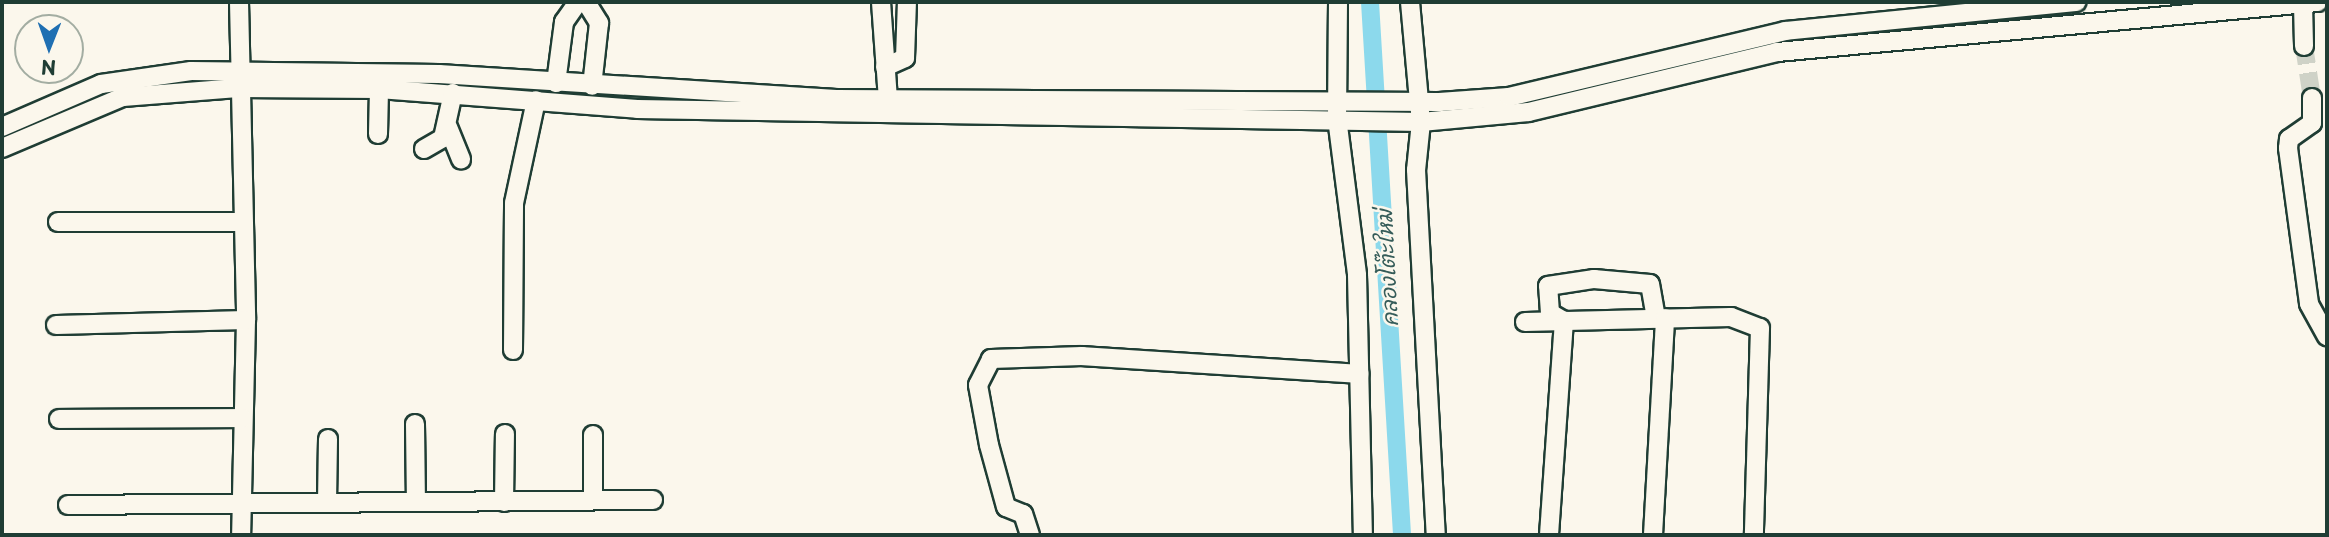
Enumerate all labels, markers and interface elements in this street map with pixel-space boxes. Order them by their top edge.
north arrow [14,14,84,84]
text: N [41,54,56,82]
water label: คลองโต๊ะใหม่ [1370,209,1402,327]

